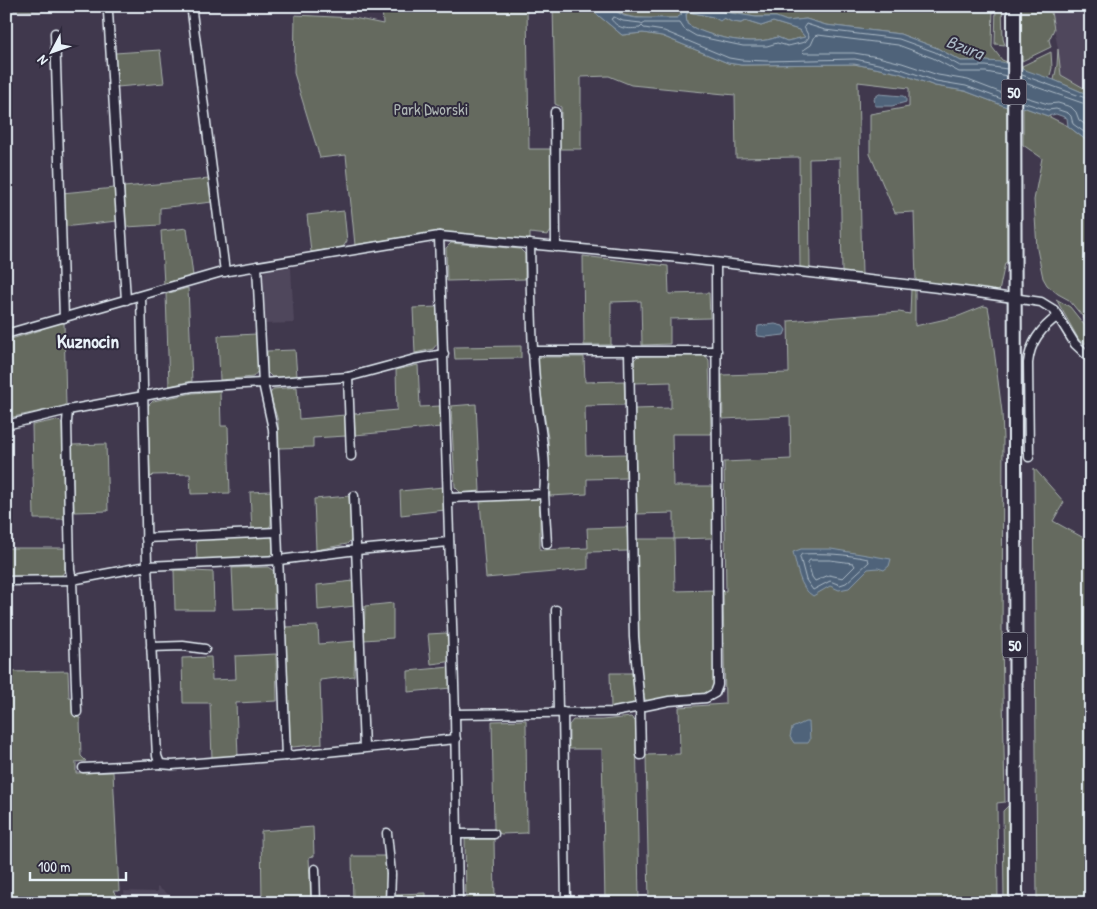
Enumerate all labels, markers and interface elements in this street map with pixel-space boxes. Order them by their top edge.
north arrow [28,28,78,78]
water label: Bzura [943,29,989,66]
text: N [32,51,51,70]
road number: 50 [1002,80,1026,104]
park label: Park Dworski [394,98,468,120]
district label: Kuznocin [57,328,119,354]
road number: 50 [1002,632,1028,658]
scale bar [30,849,126,881]
text: 100 m [38,856,71,877]

